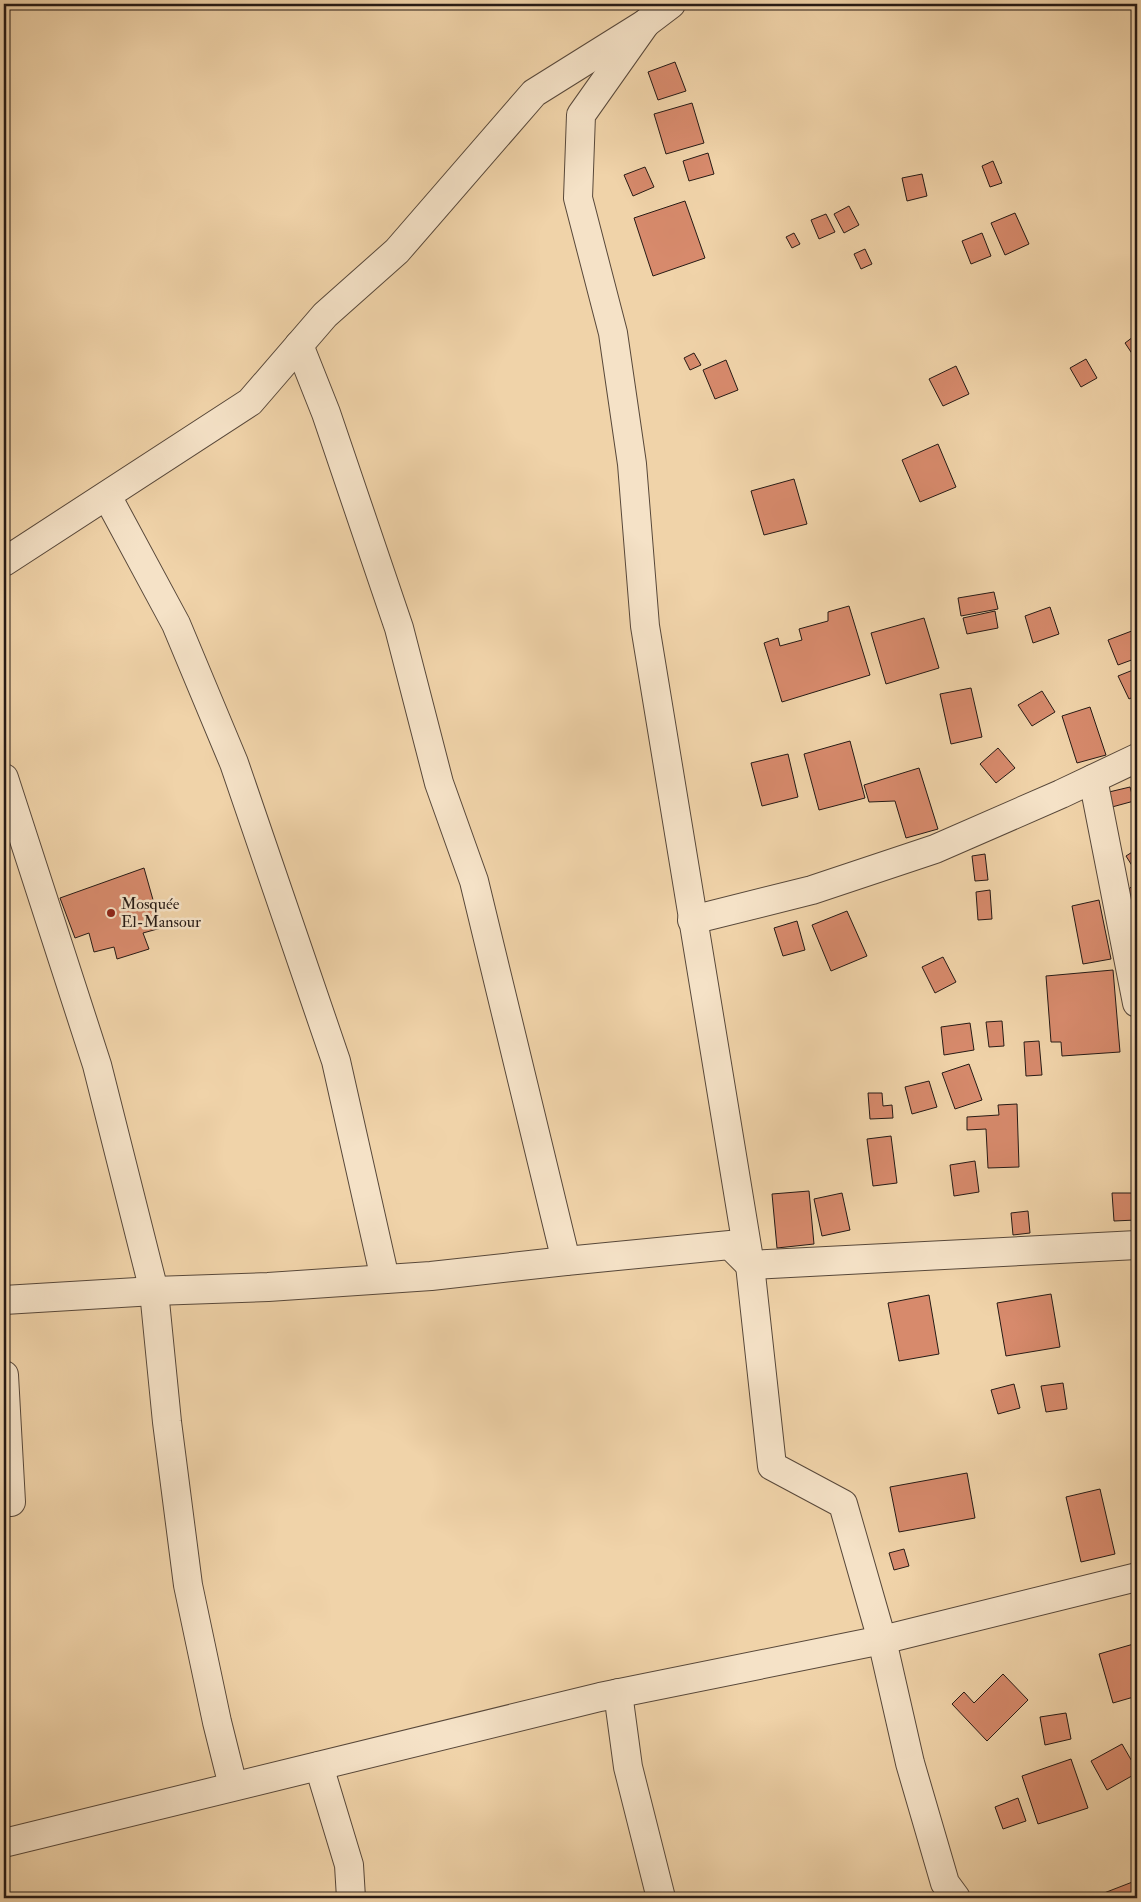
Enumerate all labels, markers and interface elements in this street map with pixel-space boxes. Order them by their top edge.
place label: Mosquée El-Mansour [121,894,201,932]
marker: Mosquée El-Mansour [105,907,117,919]

